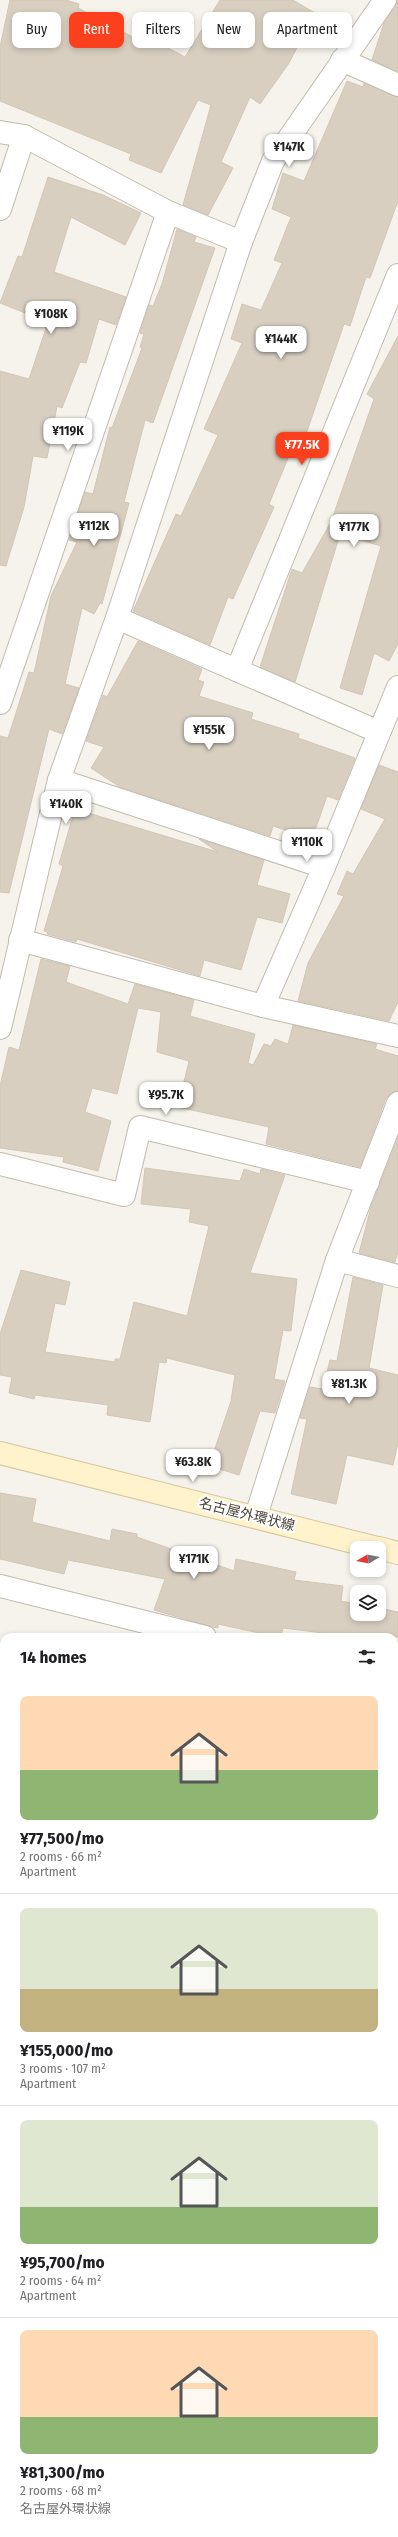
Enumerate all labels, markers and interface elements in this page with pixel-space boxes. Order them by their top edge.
chip: Buy [12,12,61,48]
chip: Rent [69,12,124,48]
chip: Filters [132,12,194,48]
chip: New [202,12,255,48]
chip: Apartment [263,12,352,48]
pin: ¥147K [261,134,317,168]
text: ¥147K [273,139,305,154]
pin: ¥108K [23,301,79,335]
text: ¥108K [34,306,68,321]
pin: ¥144K [253,326,309,360]
text: ¥144K [265,331,297,346]
pin: ¥119K [40,418,96,452]
text: ¥119K [52,423,84,438]
pin: ¥77.5K [269,432,335,466]
text: ¥77.5K [285,437,319,452]
pin: ¥112K [66,513,122,547]
pin: ¥177K [326,514,382,548]
text: ¥112K [79,518,109,533]
text: ¥177K [339,519,369,534]
pin: ¥155K [181,717,237,751]
text: ¥155K [193,722,225,737]
pin: ¥140K [38,791,94,825]
text: ¥140K [49,796,83,811]
pin: ¥110K [279,829,335,863]
text: ¥110K [291,834,323,849]
pin: ¥95.7K [133,1082,199,1116]
text: ¥95.7K [148,1087,184,1102]
pin: ¥81.3K [316,1371,382,1405]
text: ¥81.3K [331,1376,367,1391]
pin: ¥63.8K [160,1449,226,1483]
text: ¥63.8K [175,1454,211,1469]
street label: 名古屋外環状線 [197,1494,296,1535]
north arrow [350,1541,386,1577]
map controls [350,1541,386,1621]
pin: ¥171K [166,1546,222,1580]
text: ¥171K [179,1551,209,1566]
button: layers [350,1585,386,1621]
icon: filters [356,1646,378,1668]
text: 14 homes [20,1647,87,1668]
icon: home [163,1722,235,1794]
text: ¥77,500/mo [20,1828,104,1849]
text: 2 rooms · 66 m² [20,1849,102,1864]
text: Apartment [20,1864,76,1879]
icon: home [163,1934,235,2006]
text: ¥155,000/mo [20,2040,113,2061]
text: 3 rooms · 107 m² [20,2061,106,2076]
text: Apartment [20,2076,76,2091]
icon: home [163,2146,235,2218]
text: ¥95,700/mo [20,2252,105,2273]
text: 2 rooms · 64 m² [20,2273,101,2288]
text: Apartment [20,2288,76,2303]
icon: home [163,2356,235,2428]
text: ¥81,300/mo [20,2462,105,2483]
text: 2 rooms · 68 m² [20,2483,102,2498]
text: 名古屋外環状線 [20,2501,111,2516]

